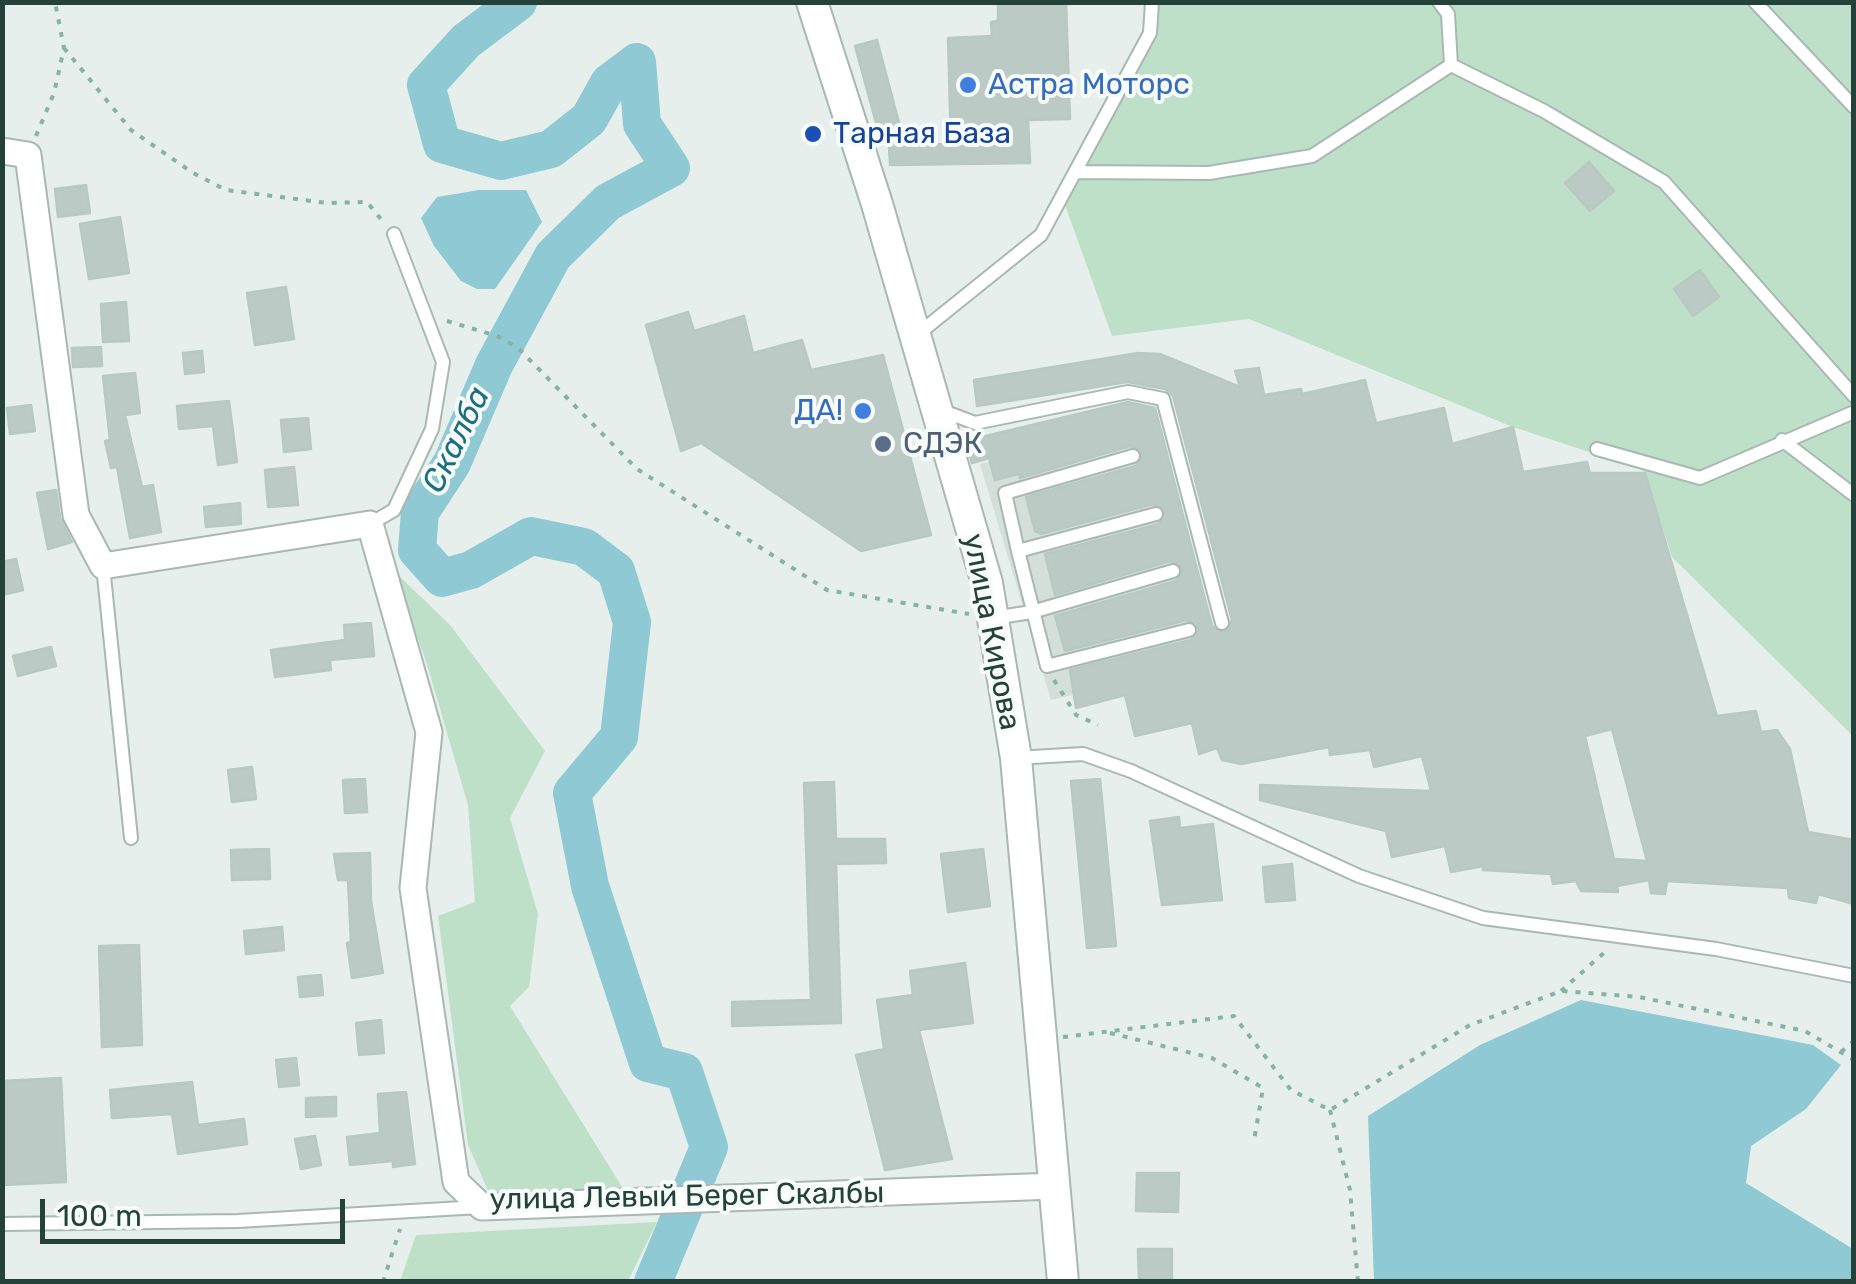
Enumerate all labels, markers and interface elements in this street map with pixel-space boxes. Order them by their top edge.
place label: Астра Моторс [988,67,1190,103]
marker: Астра Моторс [957,74,979,96]
place label: Тарная База [833,116,1011,152]
marker: Тарная База [802,123,824,145]
water label: Скалба [415,381,499,499]
place label: ДА! [794,393,843,429]
marker: ДА! [852,400,874,422]
place label: СДЭК [903,426,983,462]
marker: СДЭК [872,433,894,455]
street label: улица Кирова [954,531,1028,733]
street label: улица Левый Берег Скалбы [489,1176,885,1218]
scale bar [45,1179,350,1241]
text: 100 m [57,1198,142,1234]

